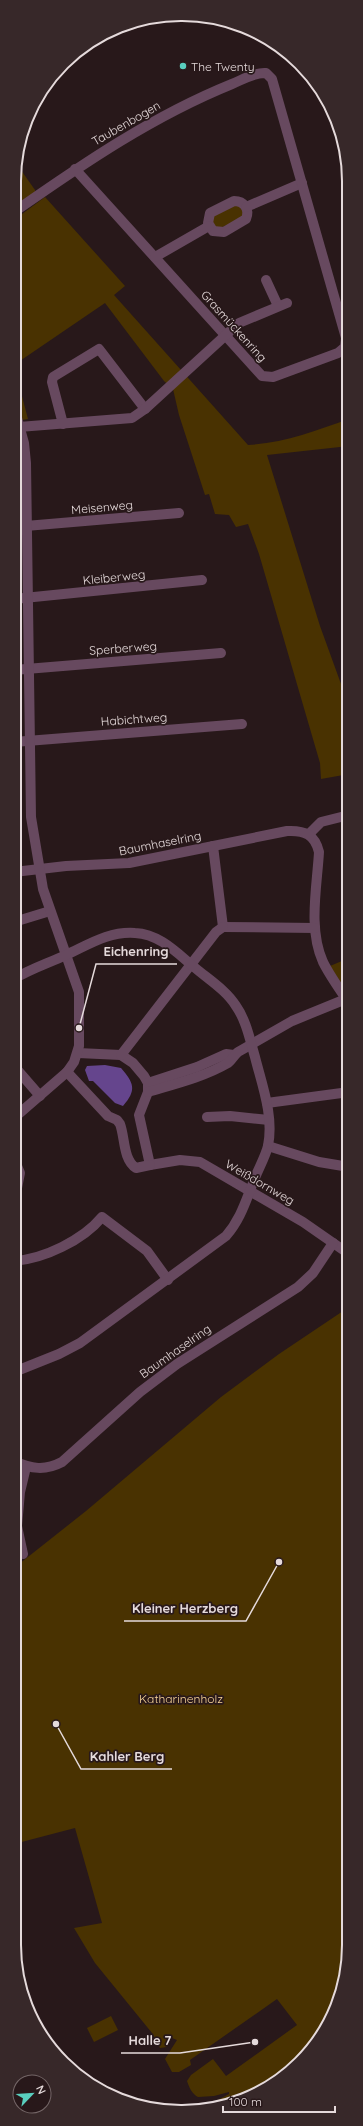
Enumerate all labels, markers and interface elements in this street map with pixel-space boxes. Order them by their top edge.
place label: The Twenty [191,59,255,74]
marker: The Twenty [178,61,188,71]
street label: Taubenbogen [89,97,163,149]
street label: Grasmückenring [198,287,270,365]
street label: Meisenweg [71,497,133,517]
street label: Kleiberweg [82,566,146,588]
street label: Sperberweg [89,638,157,658]
street label: Habichtweg [100,709,168,729]
street label: Baumhaselring [118,828,202,858]
callout: Eichenring [96,939,177,964]
text: Eichenring [103,943,169,959]
street label: Weißdornweg [223,1156,297,1208]
street label: Baumhaselring [136,1321,214,1381]
callout: Kleiner Herzberg [124,1596,246,1621]
text: Kleiner Herzberg [132,1600,238,1616]
park label: Katharinenholz [139,1691,223,1706]
callout: Kahler Berg [81,1744,172,1769]
text: Kahler Berg [90,1748,164,1764]
callout: Halle 7 [121,2028,180,2053]
text: Halle 7 [129,2032,171,2048]
north arrow [12,2074,52,2114]
text: N [33,2083,49,2096]
scale bar [223,2088,335,2114]
text: 100 m [229,2094,262,2109]

